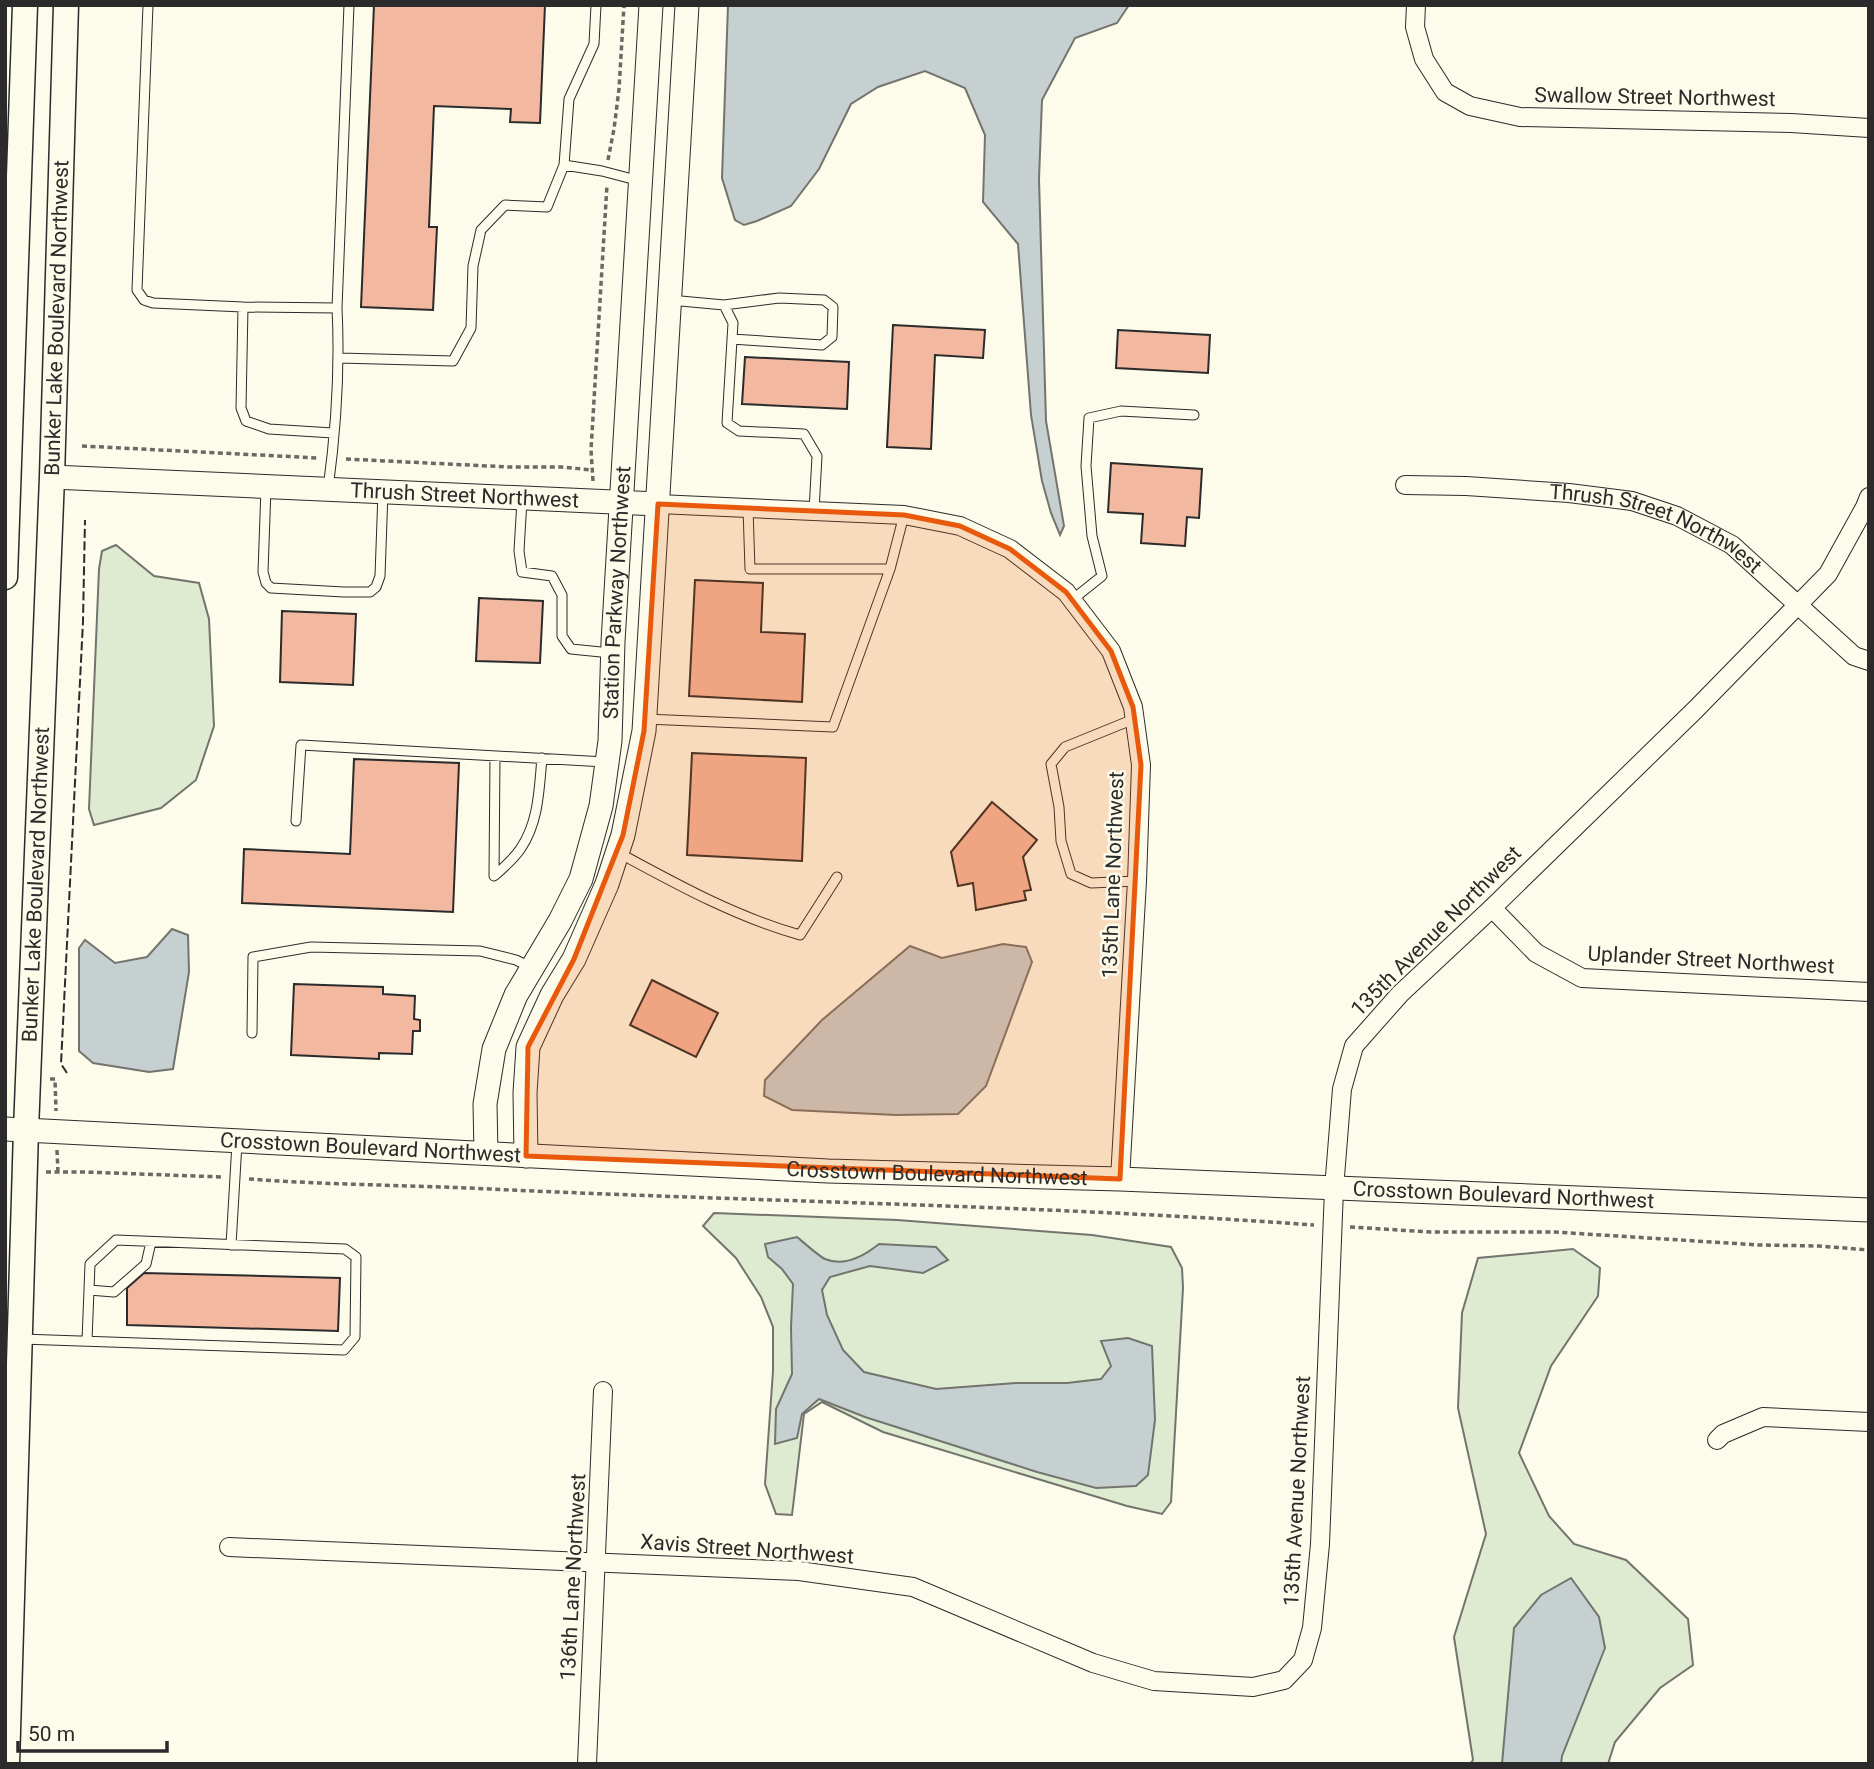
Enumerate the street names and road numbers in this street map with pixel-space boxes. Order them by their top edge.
street label: Swallow Street Northwest [1534,83,1776,111]
street label: Bunker Lake Boulevard Northwest [40,160,73,476]
street label: Station Parkway Northwest [599,465,635,720]
street label: Thrush Street Northwest [350,478,580,512]
street label: Thrush Street Northwest [1549,480,1767,578]
street label: Bunker Lake Boulevard Northwest [18,726,54,1043]
street label: 135th Lane Northwest [1097,771,1129,979]
street label: 135th Avenue Northwest [1346,841,1526,1021]
street label: Uplander Street Northwest [1587,942,1835,978]
street label: Crosstown Boulevard Northwest [219,1128,522,1167]
street label: Crosstown Boulevard Northwest [786,1157,1088,1190]
street label: Crosstown Boulevard Northwest [1352,1177,1655,1213]
street label: 135th Avenue Northwest [1279,1375,1315,1607]
street label: 136th Lane Northwest [556,1473,590,1681]
street label: Xavis Street Northwest [639,1530,855,1568]

